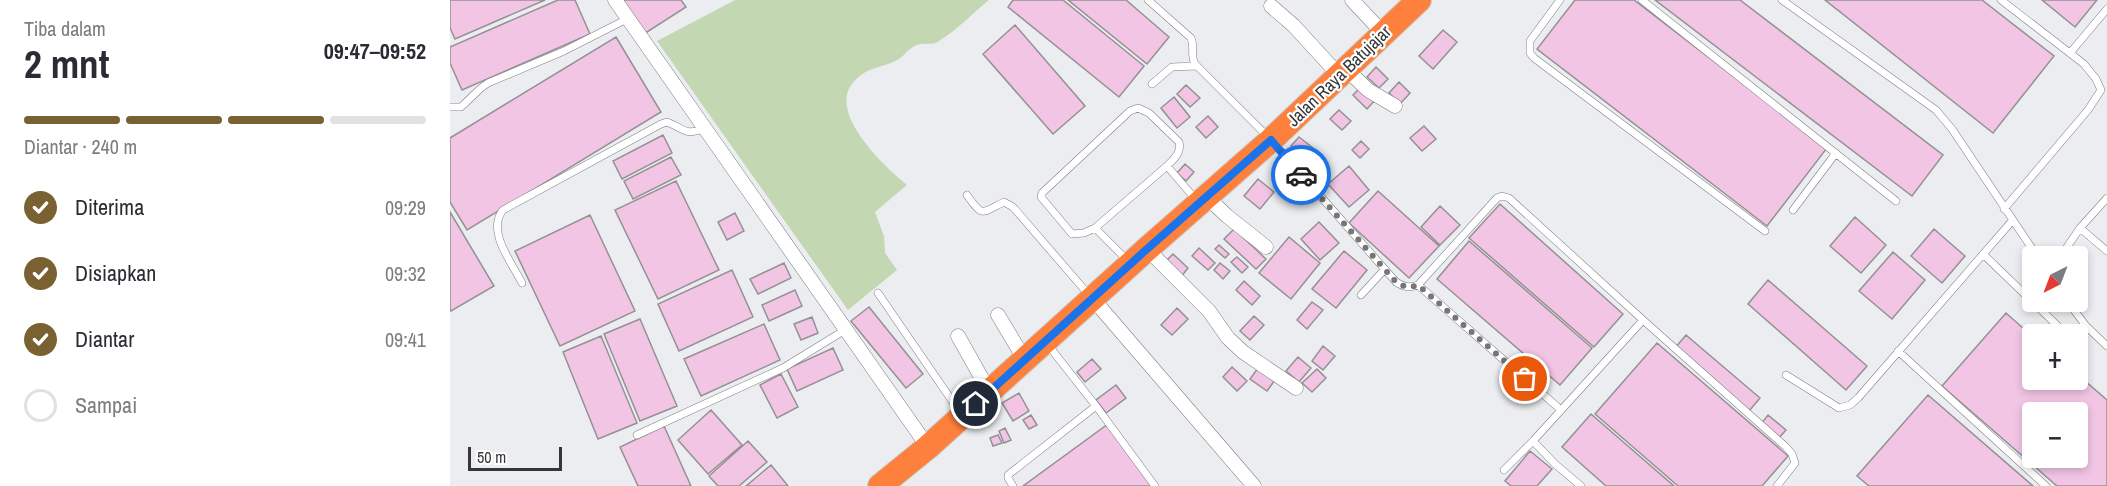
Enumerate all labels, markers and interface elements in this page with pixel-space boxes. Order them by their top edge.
text: Tiba dalam [24,15,106,42]
street label: Jalan Raya Batujajar [1281,19,1396,132]
text: 09:47–09:52 [324,36,426,66]
text: 2 mnt [24,38,109,90]
text: Diantar · 240 m [24,133,137,160]
courier [1271,145,1331,205]
icon: car [1285,159,1318,192]
icon: check [24,191,57,224]
text: Diterima [75,192,144,222]
text: 09:29 [385,194,426,221]
north arrow [2022,246,2088,312]
map controls [2022,246,2088,468]
icon: check [24,257,57,290]
text: Disiapkan [75,258,156,288]
text: 09:32 [385,260,426,287]
icon: check [24,323,57,356]
text: Diantar [75,324,134,354]
button: + [2022,324,2088,390]
text: 09:41 [385,326,426,353]
pin [1499,353,1550,404]
icon: bag [1508,362,1541,395]
pin [950,378,1001,429]
icon: home [959,387,992,420]
text: Sampai [75,390,137,420]
button: − [2022,402,2088,468]
scale bar [468,444,562,472]
text: 50 m [477,446,506,468]

